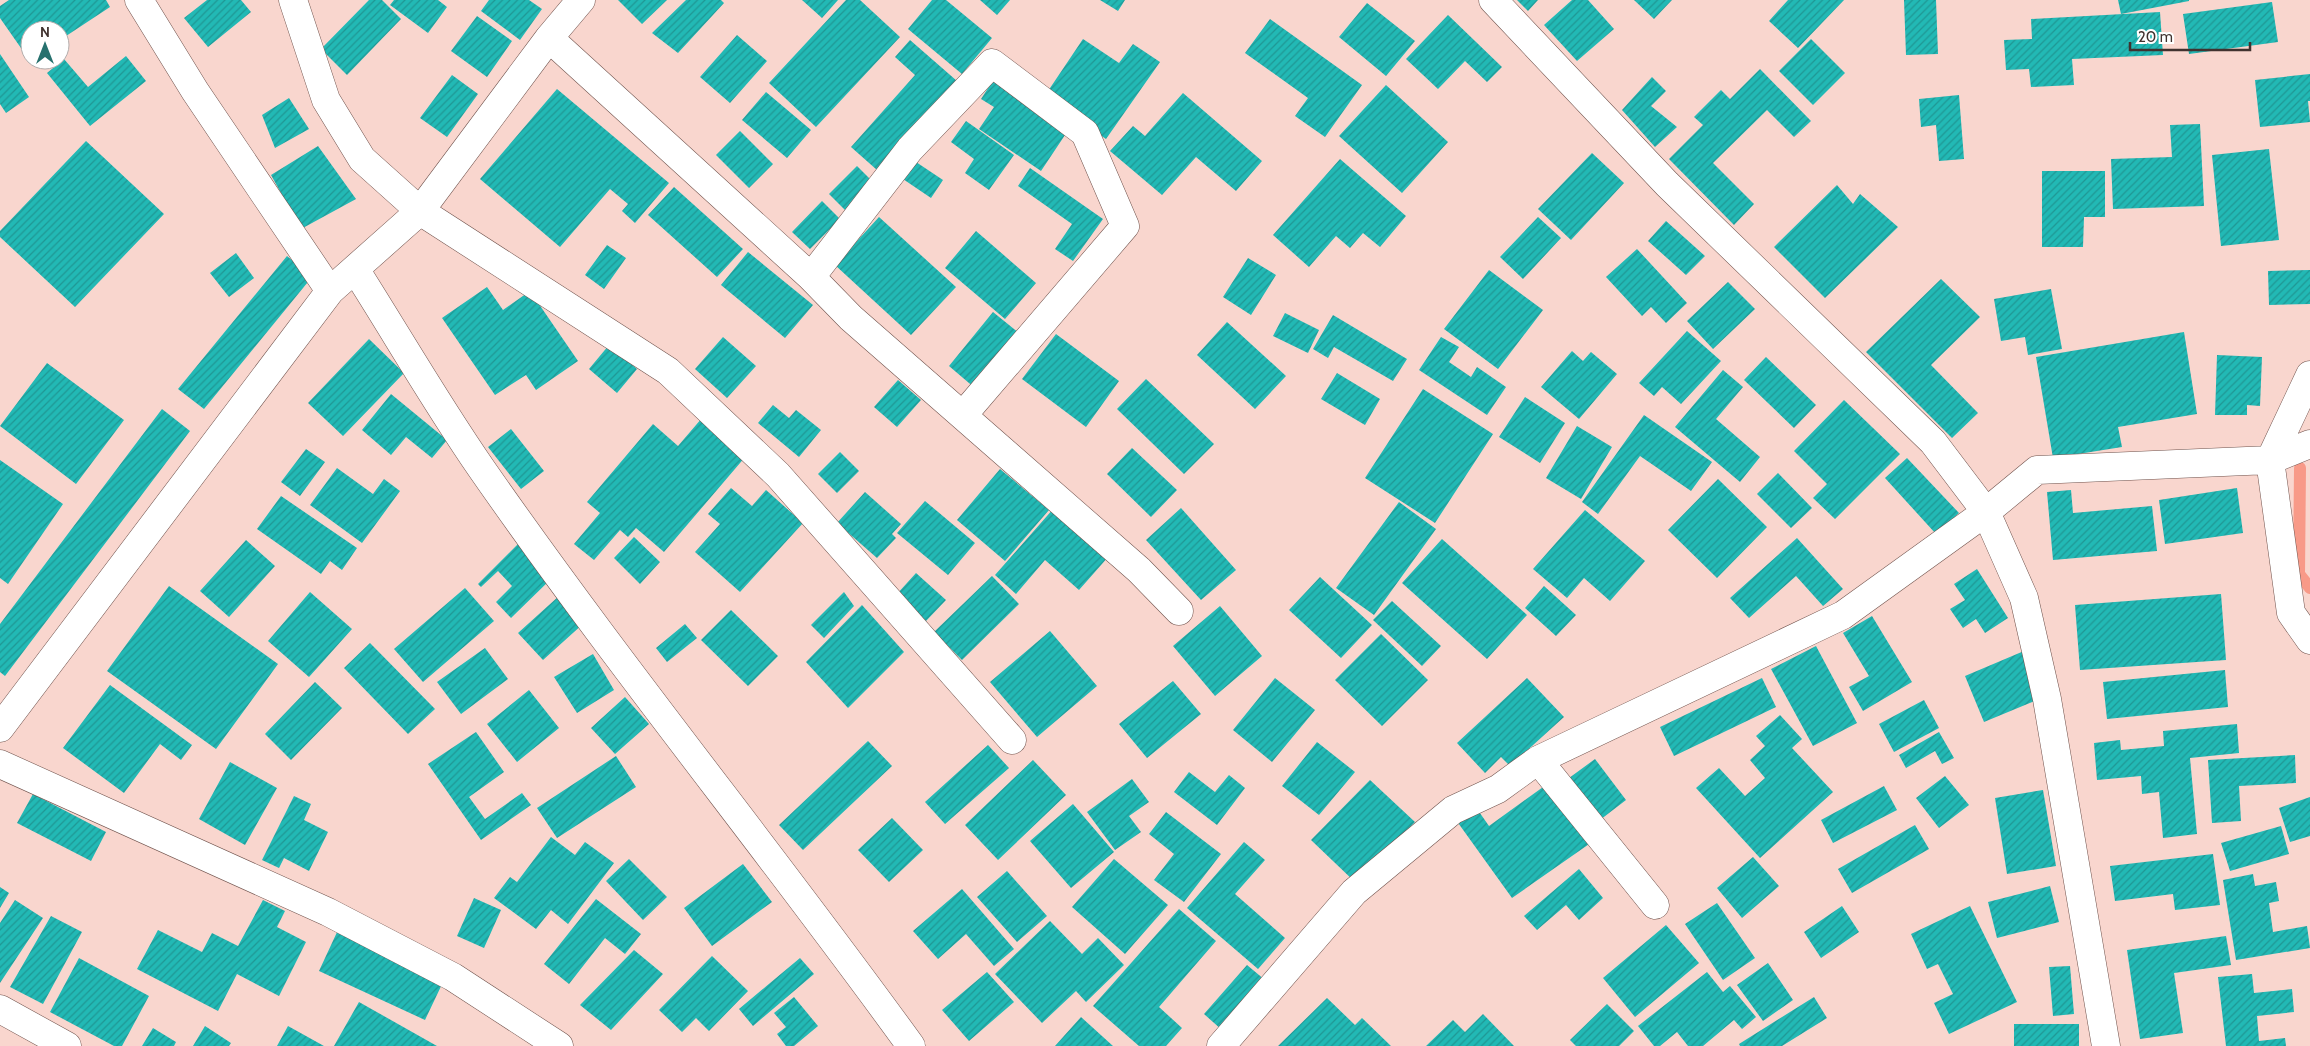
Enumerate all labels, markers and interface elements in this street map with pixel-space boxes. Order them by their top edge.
north arrow [20,20,70,70]
scale bar [2130,20,2250,52]
text: N [40,23,50,41]
text: 20 m [2138,28,2173,46]

